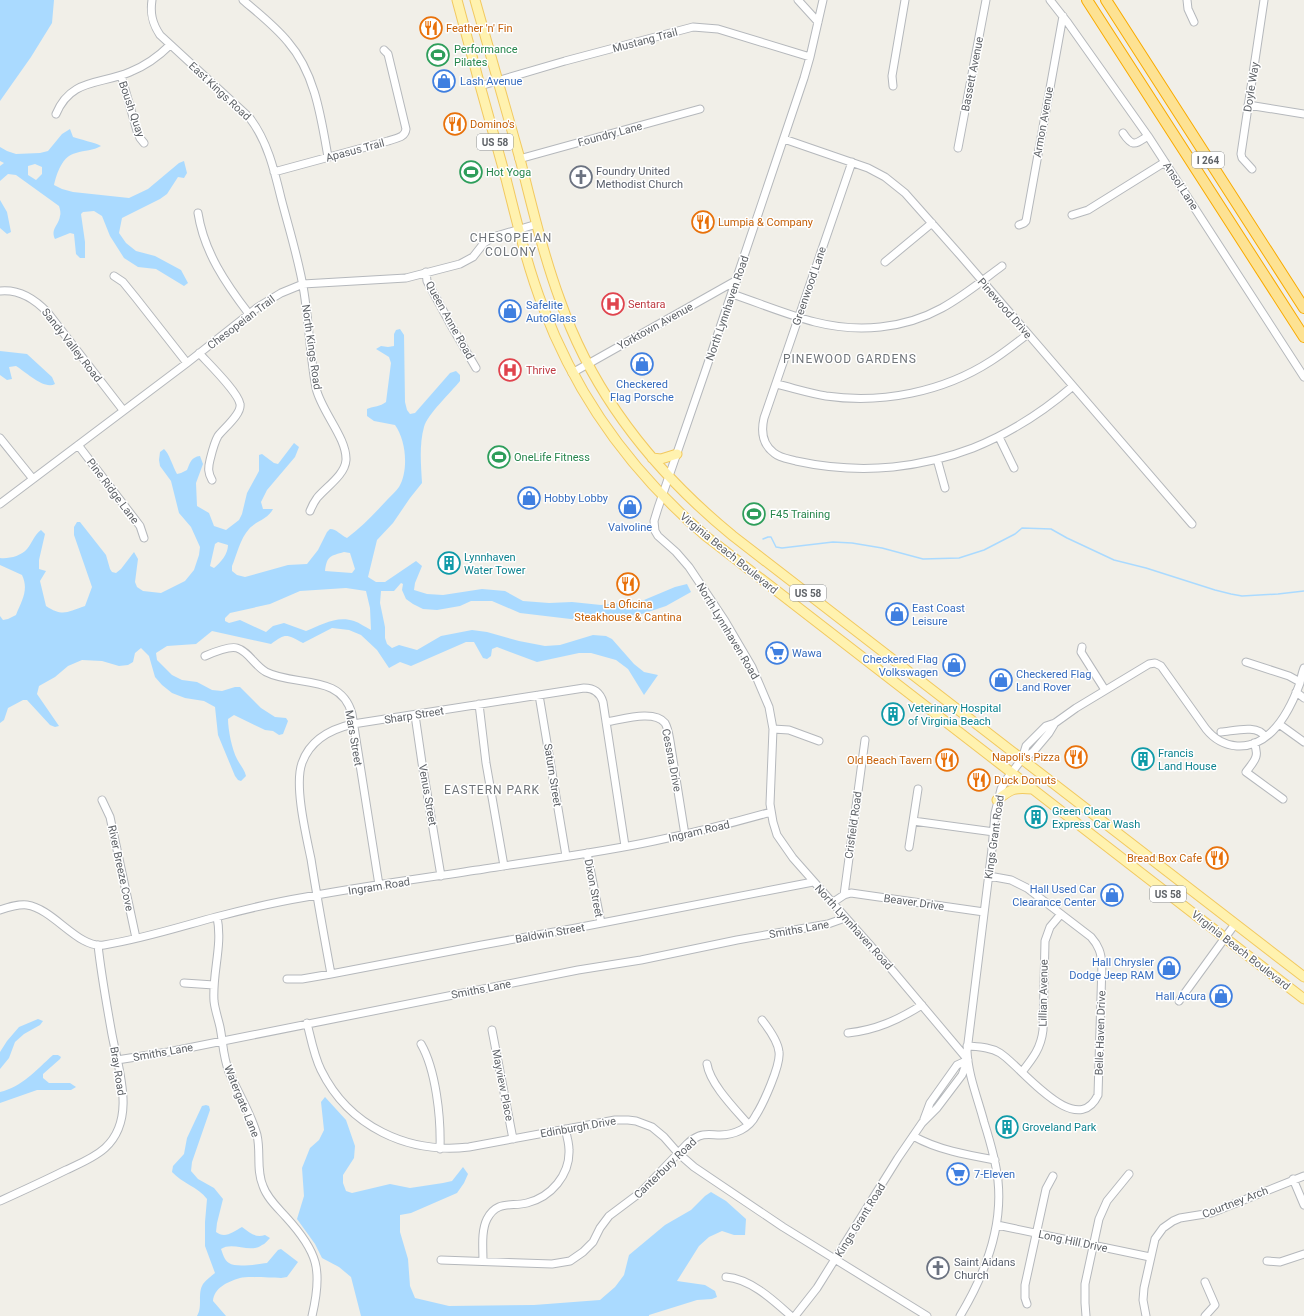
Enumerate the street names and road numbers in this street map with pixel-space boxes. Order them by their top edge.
street label: Mustang Trail [611,26,679,55]
street label: Bassett Avenue [959,35,986,113]
street label: East Kings Road [186,59,253,123]
street label: Doyle Way [1241,60,1262,113]
street label: Boush Quay [116,79,147,140]
street label: Armon Avenue [1031,86,1056,158]
street label: Foundry Lane [576,120,644,149]
road number: US 58 [477,134,513,150]
street label: Apasus Trail [324,136,386,165]
road number: I 264 [1192,152,1224,168]
street label: Ansol Lane [1160,160,1201,213]
street label: Greenwood Lane [790,245,829,327]
street label: North Lynnhaven Road [703,254,752,362]
street label: Pinewood Drive [975,275,1035,341]
street label: Queen Anne Road [423,279,476,362]
street label: Chesopeian Trail [205,293,278,352]
street label: Yorktown Avenue [615,300,696,353]
street label: North Kings Road [299,304,324,391]
street label: Sandy Valley Road [39,306,104,385]
street label: Pine Ridge Lane [84,456,141,527]
street label: Virginia Beach Boulevard [677,510,780,597]
street label: North Lynnhaven Road [694,581,762,682]
road number: US 58 [790,585,826,601]
street label: Sharp Street [383,704,445,727]
street label: Mars Street [342,709,365,768]
street label: Cessna Drive [659,728,684,793]
street label: Saturn Street [541,743,564,808]
street label: Venus Street [416,763,439,827]
street label: Crisfield Road [842,790,865,860]
street label: Kings Grant Road [982,794,1007,880]
street label: Ingram Road [667,818,731,845]
street label: River Breeze Cove [105,824,136,912]
street label: Dixon Street [581,858,606,919]
street label: Ingram Road [347,875,411,898]
street label: North Lynnhaven Road [812,882,895,973]
road number: US 58 [1150,886,1186,902]
street label: Beaver Drive [883,892,945,913]
street label: Virginia Beach Boulevard [1189,908,1293,993]
street label: Smiths Lane [768,918,830,941]
street label: Baldwin Street [514,921,586,946]
street label: Lillian Avenue [1036,959,1051,1027]
street label: Smiths Lane [450,977,512,1002]
street label: Belle Haven Drive [1093,990,1108,1076]
street label: Smiths Lane [132,1041,194,1064]
street label: Bray Road [107,1046,128,1097]
street label: Mayview Place [489,1048,516,1122]
street label: Watergate Lane [221,1063,262,1139]
street label: Edinburgh Drive [539,1114,617,1141]
street label: Canterbury Road [631,1135,699,1201]
street label: Kings Grant Road [832,1181,888,1260]
street label: Courtney Arch [1200,1184,1270,1221]
street label: Long Hill Drive [1037,1228,1109,1255]

